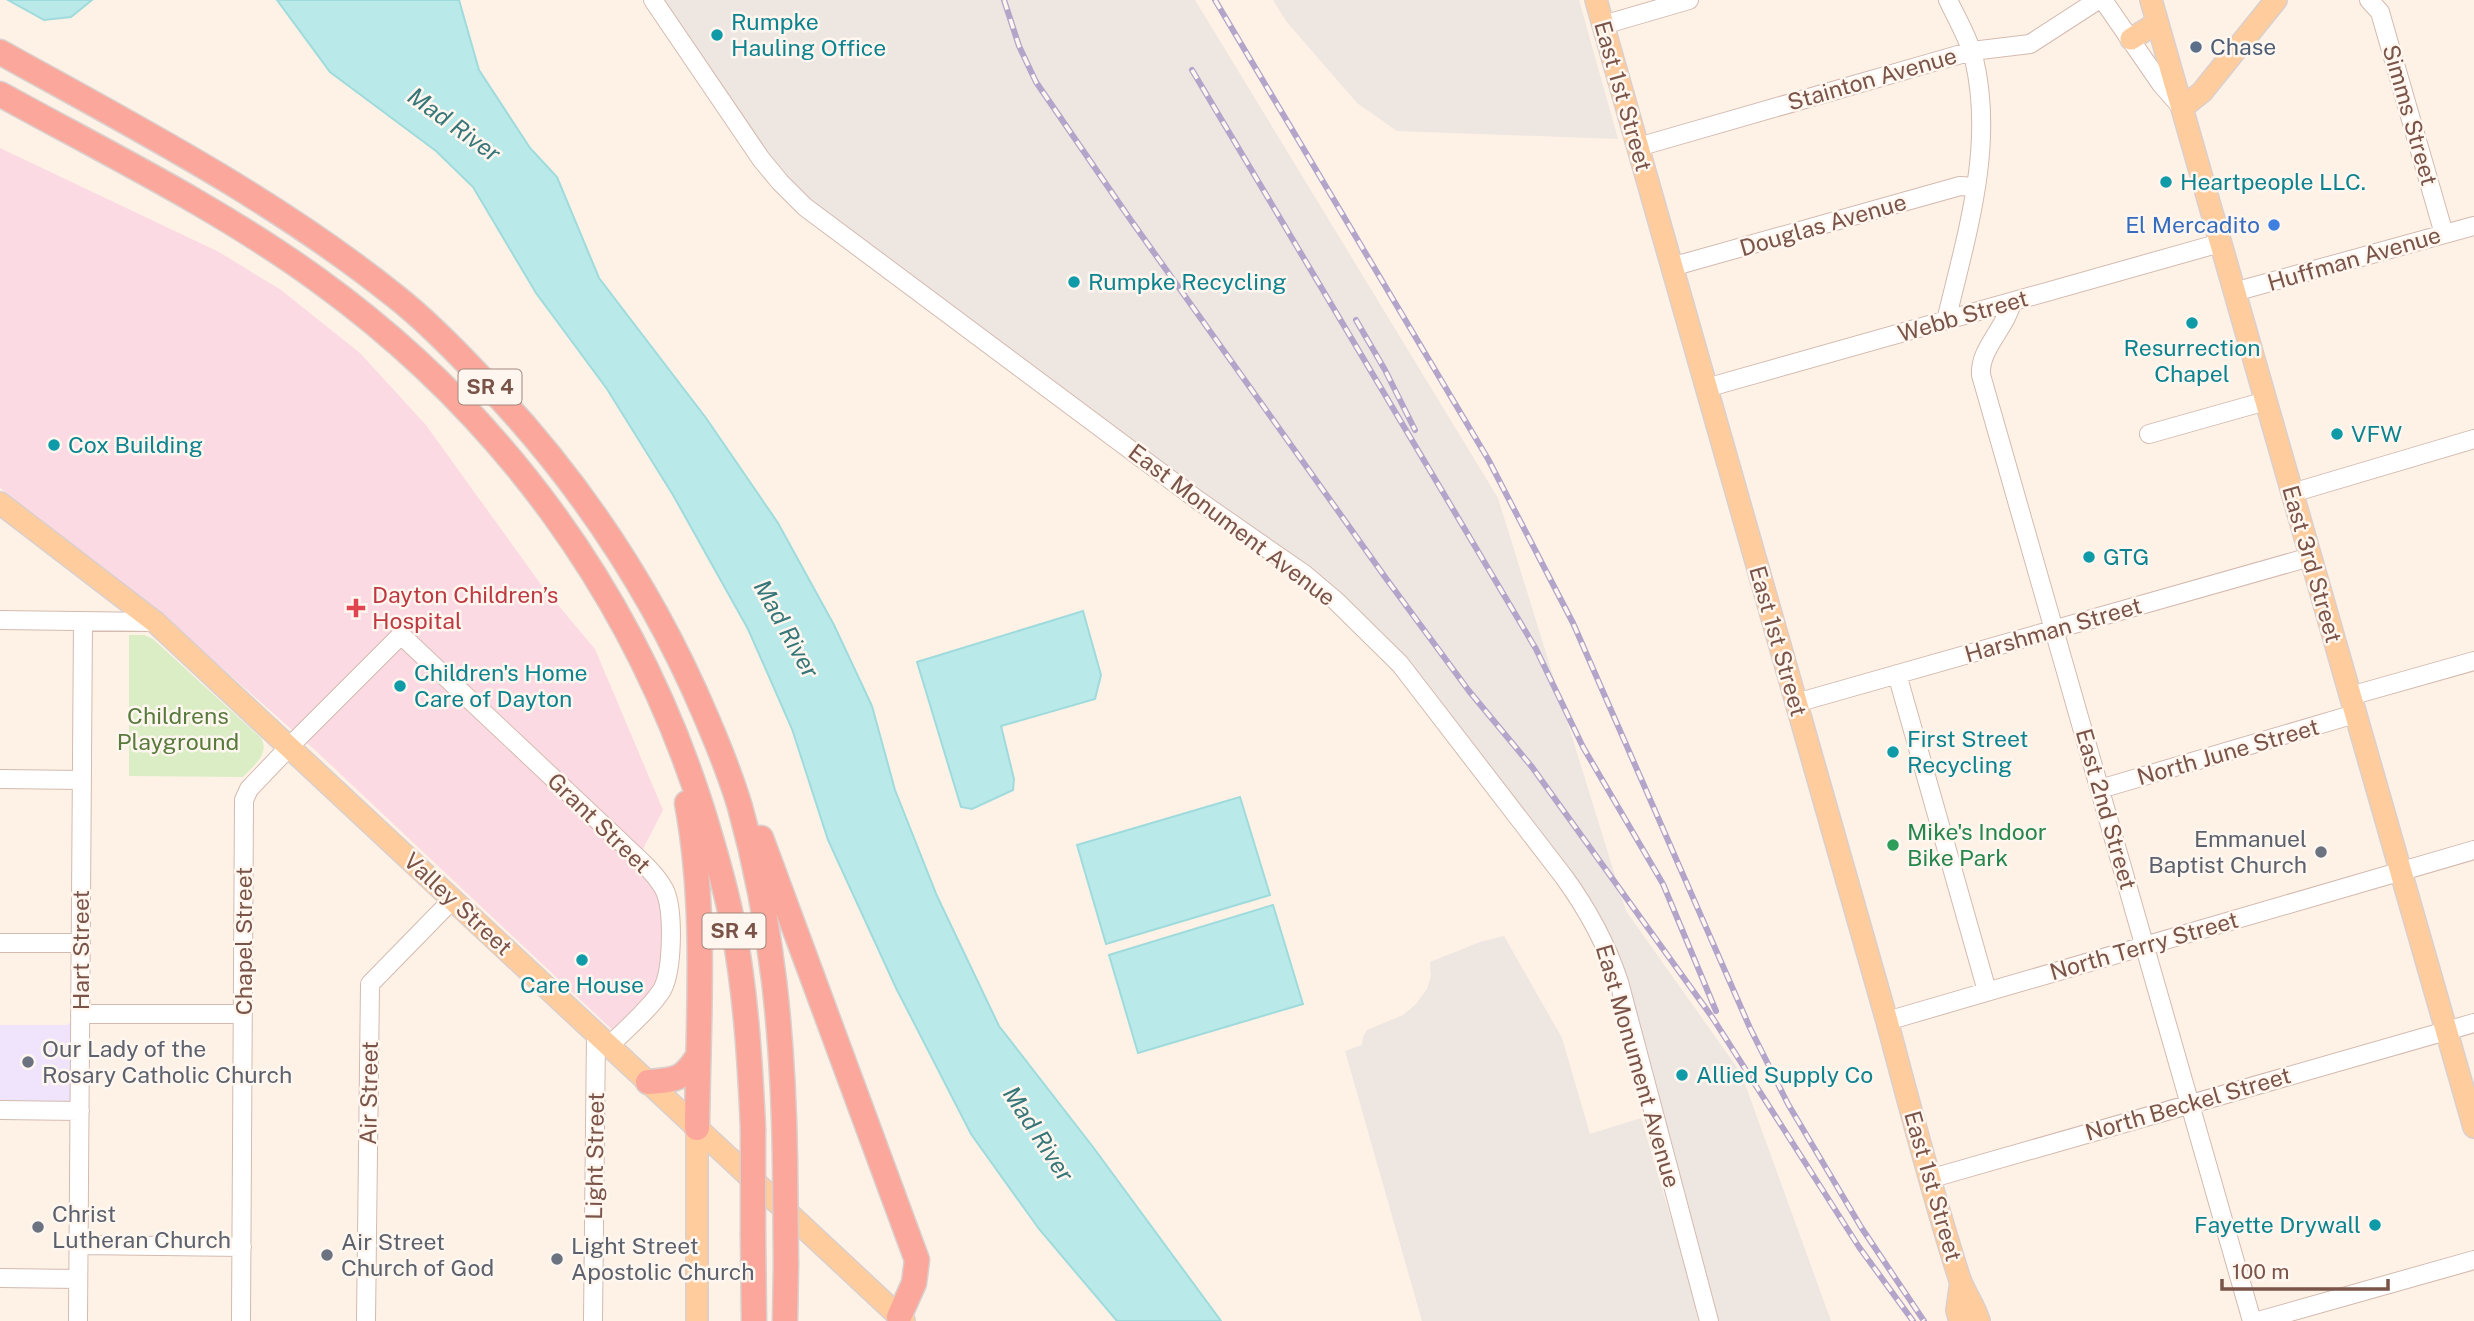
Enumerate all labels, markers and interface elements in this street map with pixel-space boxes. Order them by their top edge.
place label: Rumpke Hauling Office [731,8,886,61]
street label: East 1st Street [1589,18,1658,174]
marker: Rumpke Hauling Office [709,27,725,43]
place label: Chase [2210,33,2276,60]
marker: Chase [2188,39,2204,55]
street label: Stainton Avenue [1784,41,1960,116]
street label: Simms Street [2377,41,2443,188]
water label: Mad River [403,81,507,168]
place label: Heartpeople LLC. [2180,168,2366,195]
marker: Heartpeople LLC. [2158,174,2174,190]
street label: Douglas Avenue [1736,188,1909,261]
place label: El Mercadito [2125,211,2260,238]
marker: El Mercadito [2266,217,2282,233]
street label: Huffman Avenue [2264,221,2444,296]
place label: Rumpke Recycling [1088,268,1287,295]
marker: Rumpke Recycling [1066,274,1082,290]
street label: Webb Street [1895,284,2031,347]
marker: Resurrection Chapel [2184,315,2200,331]
place label: Resurrection Chapel [2124,334,2260,387]
road number: SR 4 [458,370,522,404]
place label: VFW [2351,420,2402,447]
marker: VFW [2329,426,2345,442]
place label: Cox Building [68,431,203,458]
marker: Cox Building [46,437,62,453]
street label: East Monument Avenue [1124,438,1341,611]
street label: East 3rd Street [2277,482,2348,646]
place label: GTG [2103,543,2149,570]
marker: GTG [2081,549,2097,565]
street label: East 1st Street [1744,563,1813,719]
water label: Mad River [749,575,826,683]
place label: Dayton Children’s Hospital [372,581,558,634]
street label: Harshman Street [1961,591,2144,668]
marker: Dayton Children’s Hospital [346,598,366,618]
place label: Children's Home Care of Dayton [414,659,588,712]
marker: Children's Home Care of Dayton [392,678,408,694]
park label: Childrens Playground [117,702,239,755]
street label: North June Street [2134,713,2322,790]
place label: First Street Recycling [1907,725,2029,778]
street label: East 2nd Street [2071,725,2142,892]
marker: First Street Recycling [1885,744,1901,760]
street label: Grant Street [542,767,656,878]
place label: Mike's Indoor Bike Park [1907,818,2047,871]
place label: Emmanuel Baptist Church [2148,825,2307,878]
marker: Mike's Indoor Bike Park [1885,837,1901,853]
marker: Emmanuel Baptist Church [2313,844,2329,860]
street label: Valley Street [399,847,518,961]
street label: Chapel Street [230,867,257,1015]
street label: Hart Street [67,890,94,1010]
street label: North Terry Street [2046,906,2241,985]
road number: SR 4 [702,914,766,948]
street label: East Monument Avenue [1591,941,1686,1191]
marker: Care House [574,952,590,968]
place label: Care House [520,971,644,998]
place label: Our Lady of the Rosary Catholic Church [42,1035,292,1088]
street label: Air Street [354,1041,383,1145]
marker: Our Lady of the Rosary Catholic Church [20,1054,36,1070]
place label: Allied Supply Co [1696,1061,1873,1088]
street label: North Beckel Street [2082,1061,2294,1146]
marker: Allied Supply Co [1674,1067,1690,1083]
water label: Mad River [998,1081,1080,1187]
street label: Light Street [580,1092,609,1220]
street label: East 1st Street [1899,1108,1968,1264]
place label: Christ Lutheran Church [52,1200,231,1253]
place label: Fayette Drywall [2194,1211,2361,1238]
marker: Fayette Drywall [2367,1217,2383,1233]
marker: Christ Lutheran Church [30,1219,46,1235]
place label: Air Street Church of God [341,1228,494,1281]
place label: Light Street Apostolic Church [571,1232,754,1285]
marker: Air Street Church of God [319,1247,335,1263]
scale bar [2222,1248,2388,1292]
marker: Light Street Apostolic Church [549,1251,565,1267]
text: 100 m [2232,1259,2289,1284]

